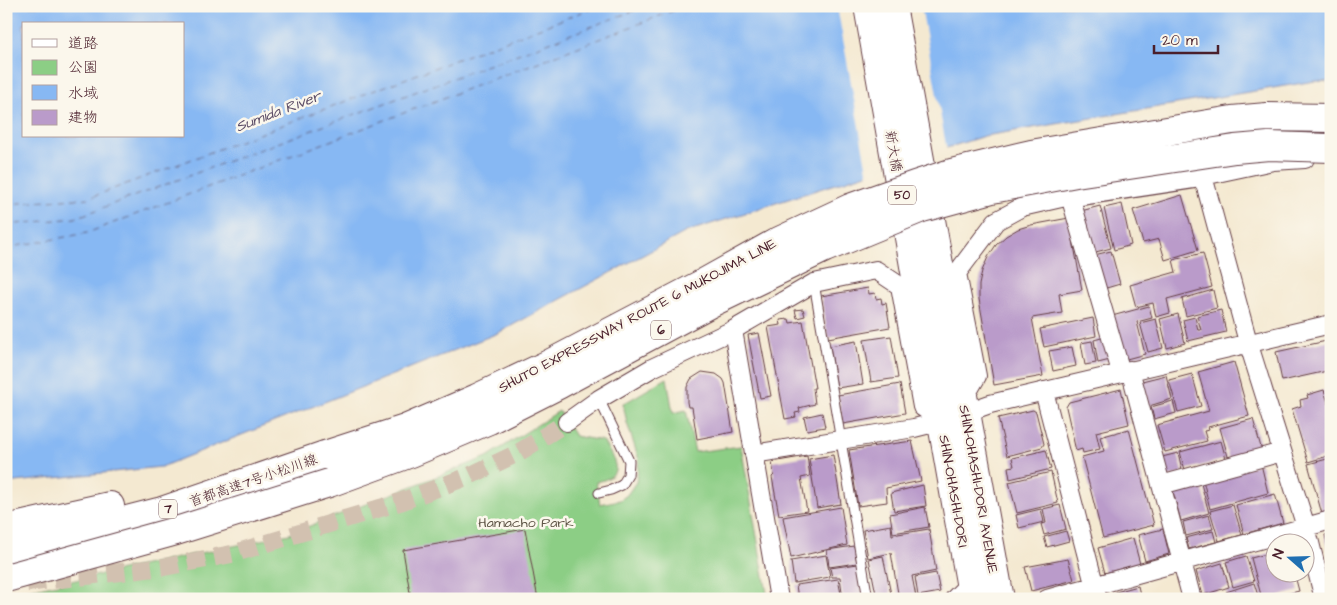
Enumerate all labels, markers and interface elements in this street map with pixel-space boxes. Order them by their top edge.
legend [22,22,185,138]
scale bar [1154,22,1218,54]
text: 20 m [1162,30,1198,51]
text: 道路 [68,33,98,54]
text: 公園 [68,57,98,78]
text: 水域 [68,83,98,104]
water label: Sumida River [233,85,325,137]
text: 建物 [68,107,98,128]
street label: 新大橋 [880,129,907,174]
road number: 50 [888,186,916,204]
street label: SHUTO EXPRESSWAY ROUTE 6 MUKOJIMA LINE [495,234,779,396]
road number: 6 [651,320,671,340]
street label: SHIN-OHASHI-DORI AVENUE [953,403,1003,576]
street label: SHIN-OHASHI-DORI [933,433,973,549]
street label: 首都高速7号小松川線 [186,450,320,512]
road number: 7 [159,499,177,518]
park label: Hamacho Park [478,513,574,533]
north arrow [1264,532,1314,582]
text: N [1268,546,1290,561]

